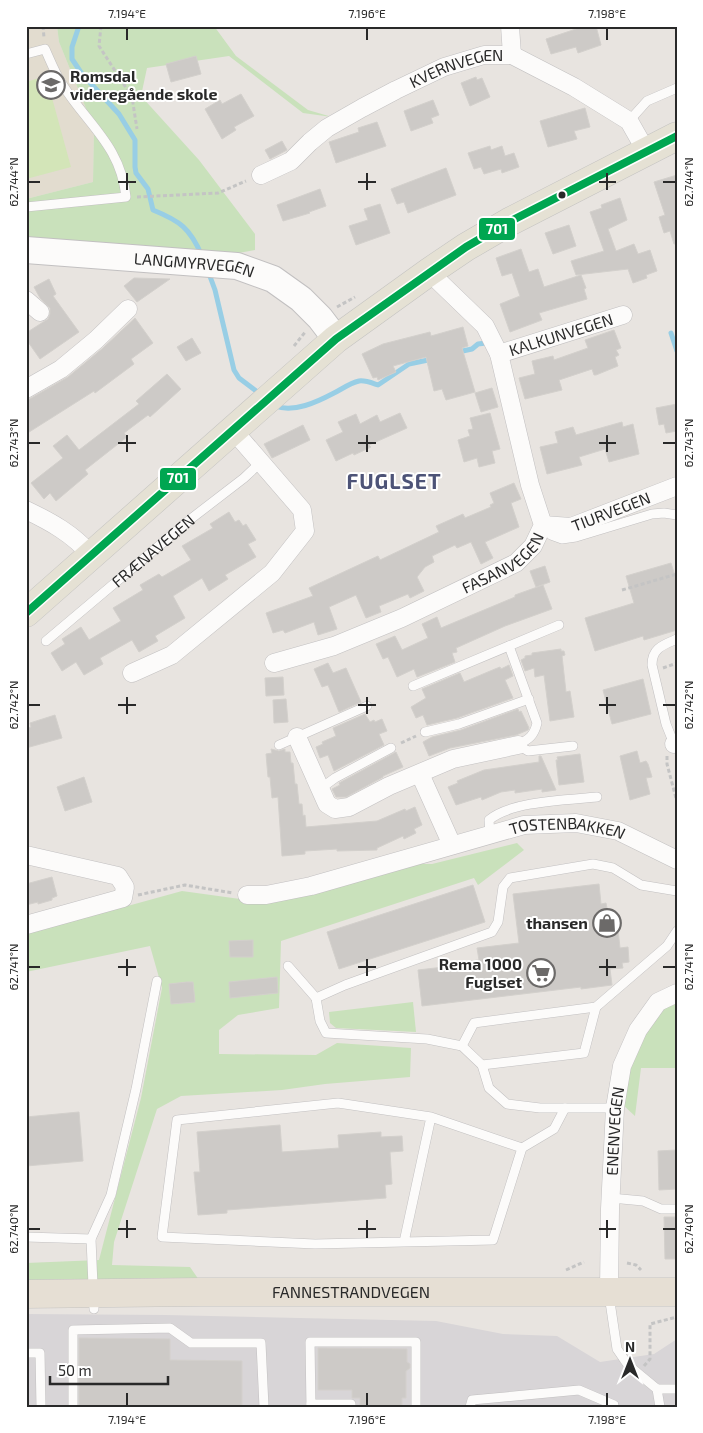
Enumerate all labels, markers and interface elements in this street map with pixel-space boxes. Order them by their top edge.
text: 7.194°E [108,6,146,20]
text: 7.196°E [348,6,386,20]
text: 7.198°E [588,6,626,20]
street label: KVERNVEGEN [406,45,503,91]
place label: Romsdal videregående skole [70,66,218,103]
school or university icon: Romsdal videregående skole [36,70,66,100]
text: 62.744°N [6,157,20,207]
text: 62.744°N [681,157,695,207]
unlabelled marker [557,190,567,200]
line badge: 701 [478,217,516,241]
text: 701 [486,220,508,237]
street label: LANGMYRVEGEN [133,248,257,281]
street label: KALKUNVEGEN [506,309,615,359]
text: 62.743°N [6,419,20,467]
text: 62.743°N [681,419,695,467]
line badge: 701 [159,467,197,491]
district label: FUGLSET [346,468,442,493]
text: 701 [167,469,189,486]
street label: TIURVEGEN [569,487,653,535]
street label: FRÆNAVEGEN [107,510,198,591]
street label: FASANVEGEN [459,529,547,597]
text: 62.742°N [6,680,20,730]
text: 62.742°N [681,680,695,730]
street label: TOSTENBAKKEN [507,813,629,842]
shop icon: thansen [592,908,622,938]
place label: thansen [526,913,588,932]
text: 62.741°N [6,943,20,991]
text: 62.741°N [681,943,695,991]
place label: Rema 1000 Fuglset [439,954,522,991]
supermarket icon: Rema 1000 Fuglset [526,958,556,988]
street label: ENENVEGEN [602,1085,627,1176]
text: 62.740°N [6,1204,20,1254]
text: 62.740°N [681,1204,695,1254]
street label: FANNESTRANDVEGEN [272,1282,430,1301]
north arrow [606,1336,656,1386]
text: N [625,1338,635,1355]
scale bar [50,1353,168,1385]
text: 50 m [58,1361,92,1379]
text: 7.194°E [108,1412,146,1426]
text: 7.196°E [348,1412,386,1426]
text: 7.198°E [588,1412,626,1426]

